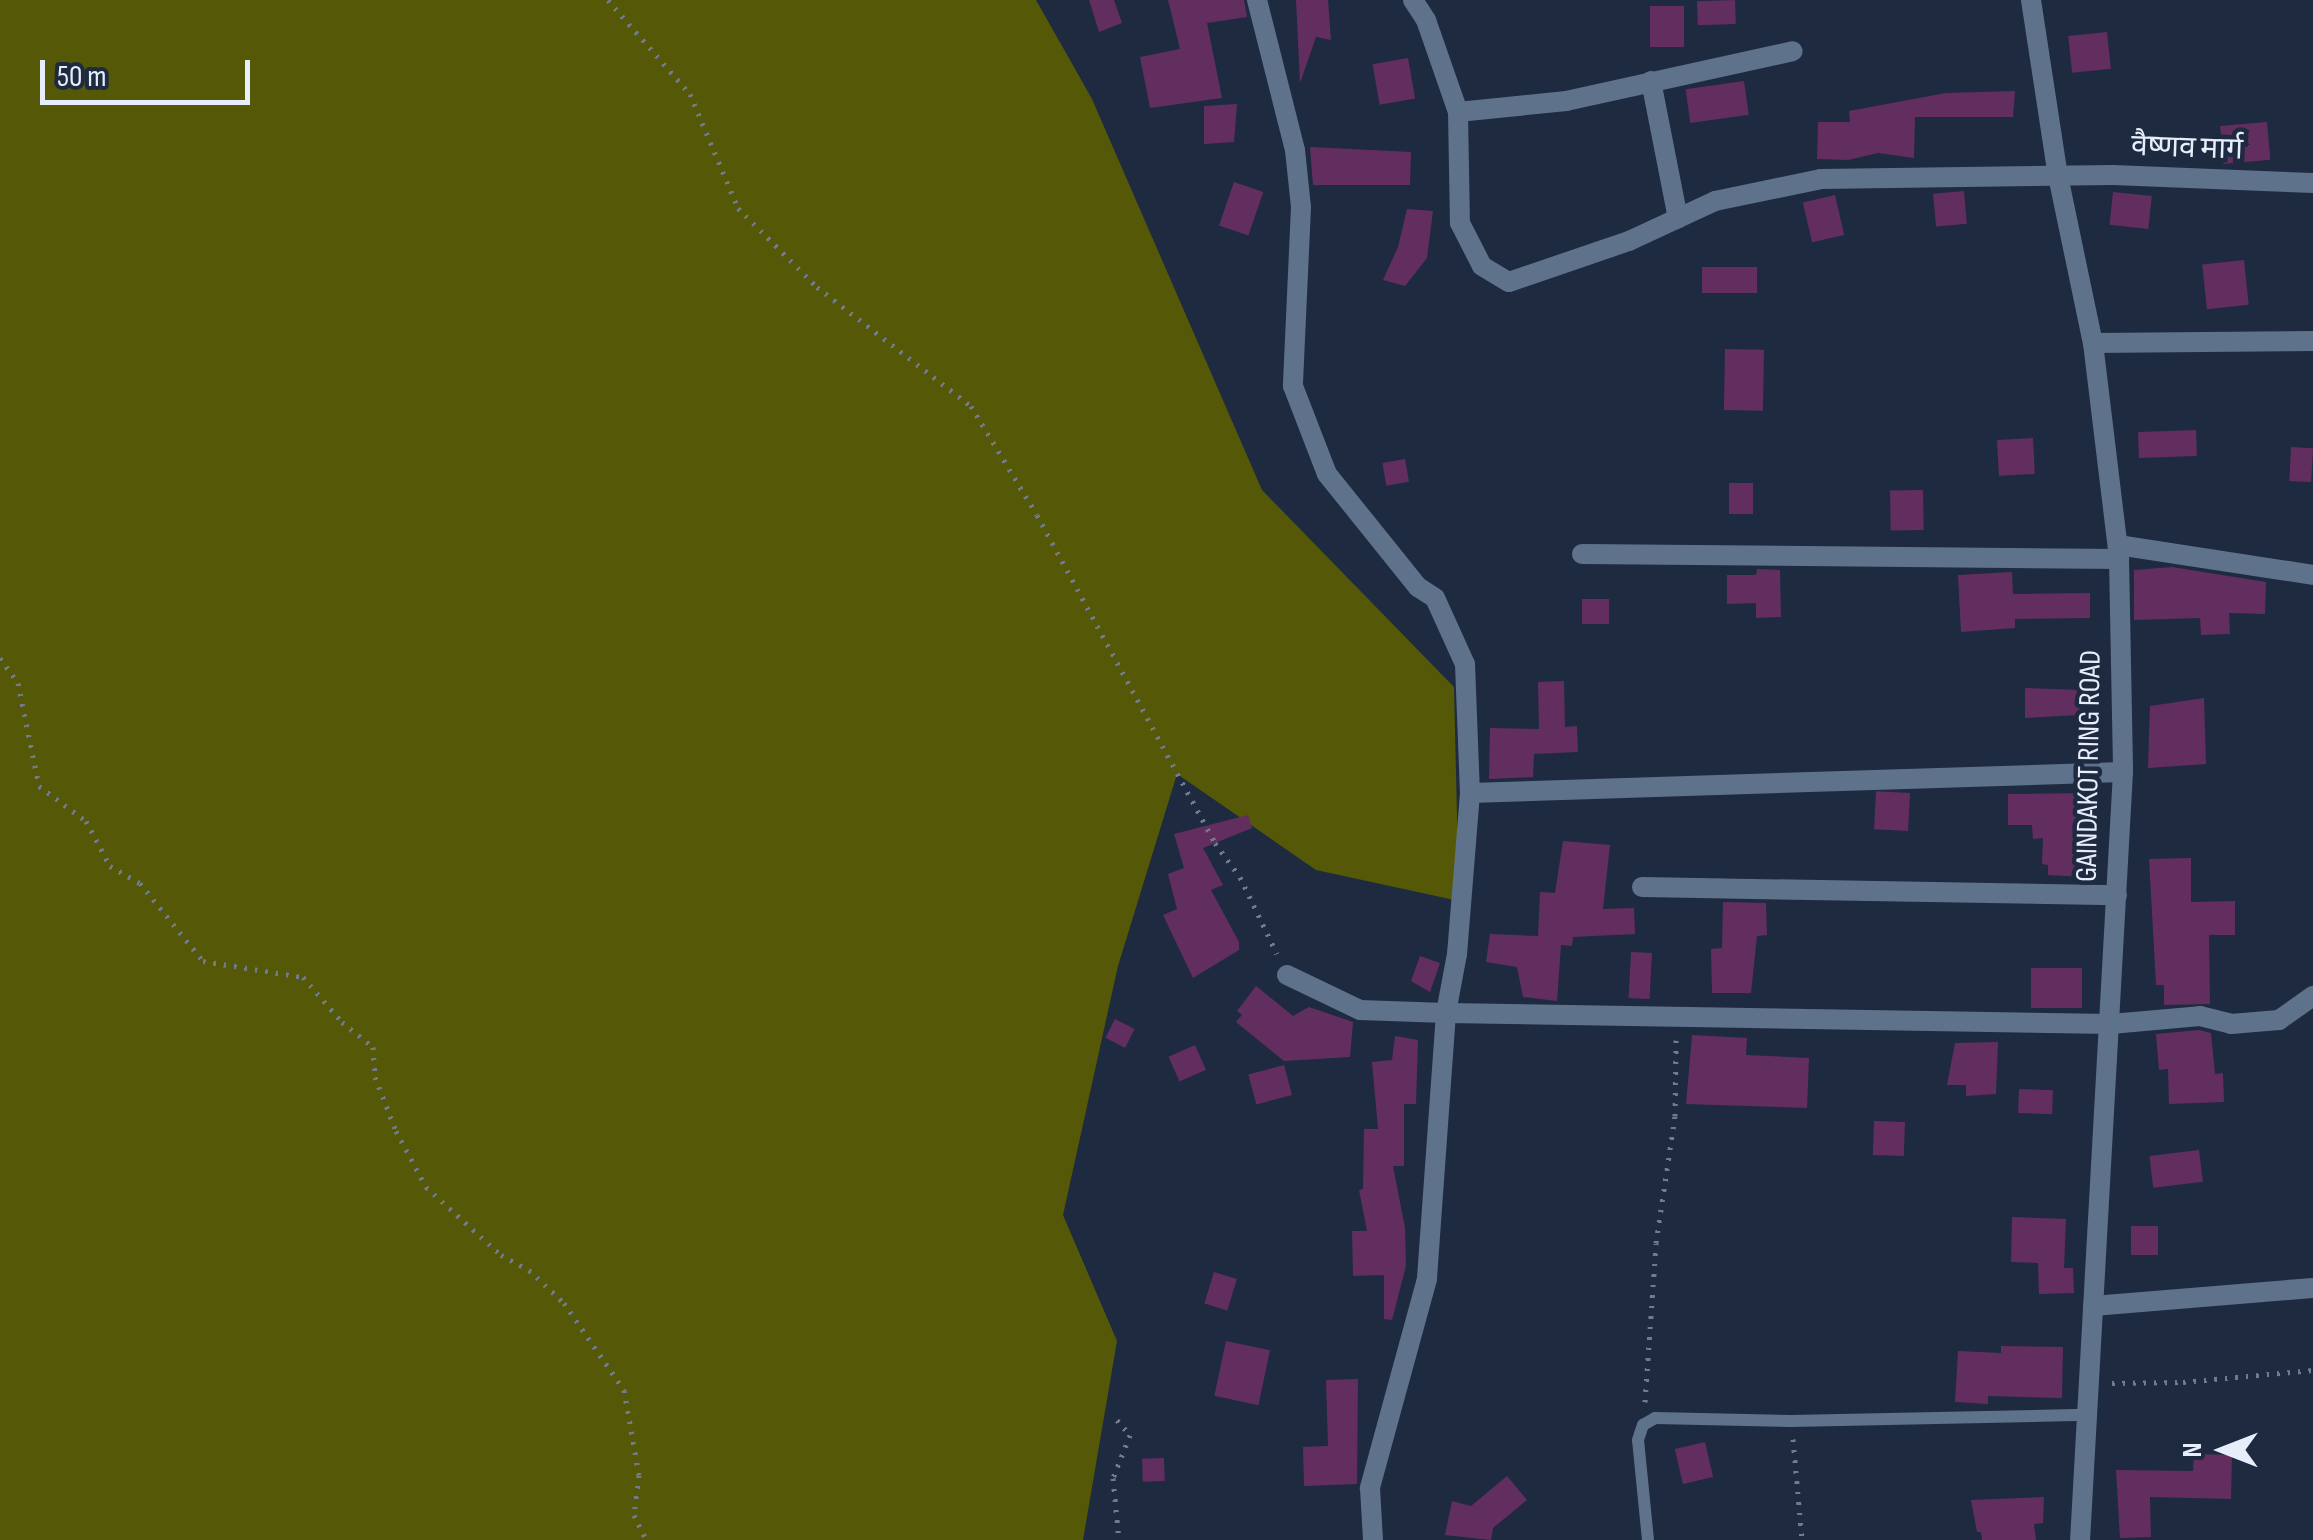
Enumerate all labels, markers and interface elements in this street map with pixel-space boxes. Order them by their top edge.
scale bar [45,40,255,102]
text: 50 m [57,59,106,95]
street label: वैष्णव मार्ग [2130,128,2244,168]
street label: GAINDAKOT RING ROAD [2069,650,2109,882]
north arrow [2173,1400,2273,1500]
text: N [2176,1443,2209,1457]

